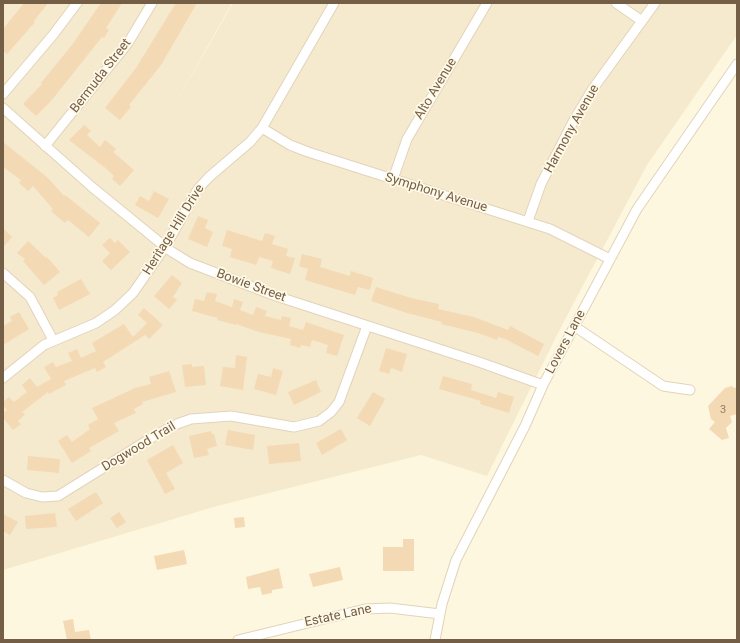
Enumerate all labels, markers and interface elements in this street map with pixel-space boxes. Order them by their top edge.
street label: Bermuda Street [67,36,135,116]
street label: Alto Avenue [412,55,460,123]
street label: Harmony Avenue [541,82,603,176]
street label: Symphony Avenue [383,170,489,216]
street label: Heritage Hill Drive [140,182,208,278]
street label: Bowie Street [214,266,288,306]
street label: Lovers Lane [543,307,589,377]
house number: 3 [720,403,726,417]
street label: Dogwood Trail [99,419,179,475]
street label: Estate Lane [303,601,373,631]

